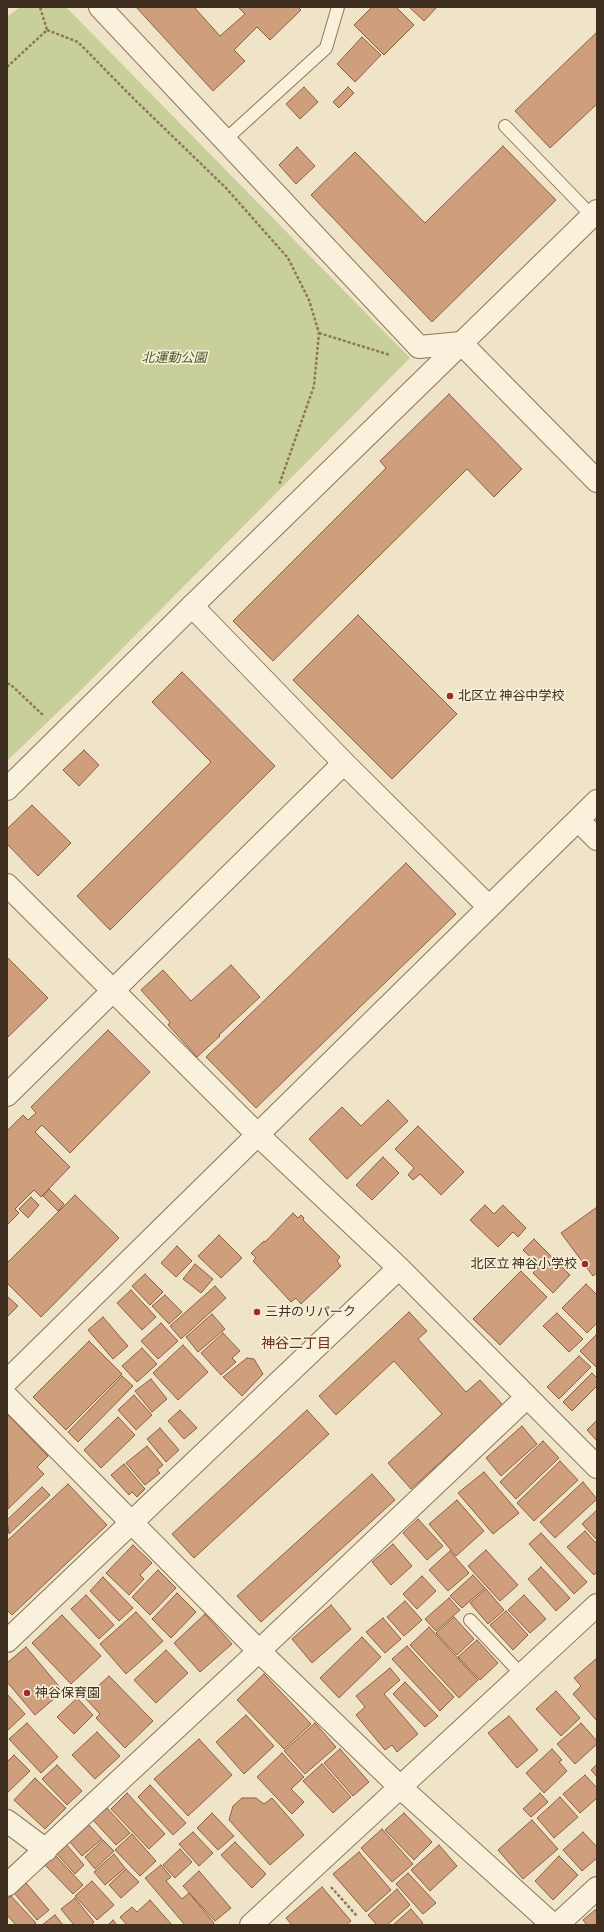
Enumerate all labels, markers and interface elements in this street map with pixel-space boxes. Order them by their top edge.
park label: 北運動公園 [142,350,206,366]
place label: 北区立 神谷中学校 [458,688,565,704]
marker: 北区立 神谷中学校 [445,691,455,701]
place label: 北区立 神谷小学校 [470,1256,577,1272]
marker: 北区立 神谷小学校 [580,1259,590,1269]
place label: 三井のリパーク [265,1304,356,1320]
marker: 三井のリパーク [252,1307,262,1317]
district label: 神谷二丁目 [261,1336,331,1352]
place label: 神谷保育園 [35,1685,100,1701]
marker: 神谷保育園 [22,1688,32,1698]

